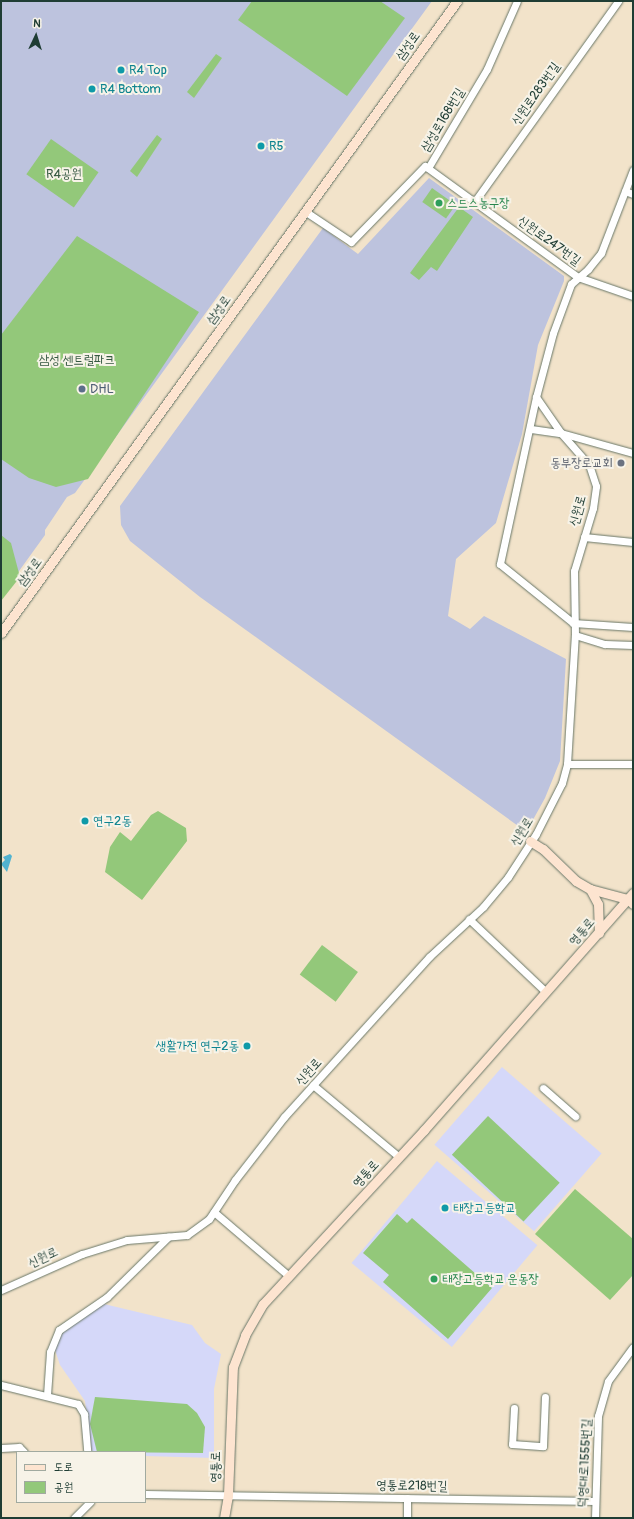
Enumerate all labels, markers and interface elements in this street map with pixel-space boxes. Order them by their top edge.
north arrow [16,16,56,56]
text: N [33,17,41,30]
street label: 삼성로 [392,29,424,63]
street label: 신원로283번길 [509,59,563,129]
place label: R4 Top [129,62,167,78]
marker: R4 Top [116,65,126,75]
place label: R4 Bottom [100,81,161,97]
marker: R4 Bottom [87,84,97,94]
street label: 삼성로168번길 [418,85,468,155]
place label: R5 [269,138,284,154]
marker: R5 [256,141,266,151]
park label: R4공원 [46,166,82,182]
place label: 스드스농구장 [447,195,510,211]
marker: 스드스농구장 [434,198,444,208]
street label: 신원로247번길 [514,213,584,269]
street label: 삼성로 [203,293,235,327]
park label: 삼성 센트럴파크 [39,352,115,368]
place label: DHL [90,381,114,397]
marker: DHL [77,384,87,394]
place label: 동부장로교회 [550,455,613,471]
marker: 동부장로교회 [616,458,626,468]
street label: 신원로 [566,494,590,528]
street label: 삼성로 [14,555,46,589]
place label: 연구2동 [93,813,132,829]
street label: 신원로 [507,815,537,849]
marker: 연구2동 [80,816,90,826]
street label: 영통로 [566,915,598,949]
place label: 생활가전 연구2동 [156,1038,239,1054]
marker: 생활가전 연구2동 [242,1041,252,1051]
street label: 신원로 [293,1055,325,1089]
street label: 영통로 [350,1157,382,1191]
place label: 태장고등학교 [453,1200,516,1216]
marker: 태장고등학교 [440,1203,450,1213]
street label: 신원로 [25,1244,61,1272]
place label: 태장고등학교 운동장 [442,1271,539,1287]
marker: 태장고등학교 운동장 [429,1274,439,1284]
street label: 덕영대로1555번길 [575,1418,595,1508]
legend [16,1451,146,1503]
street label: 영통로 [208,1451,224,1483]
text: 도로 [54,1460,73,1475]
street label: 영통로218번길 [376,1478,448,1494]
text: 공원 [54,1480,73,1495]

